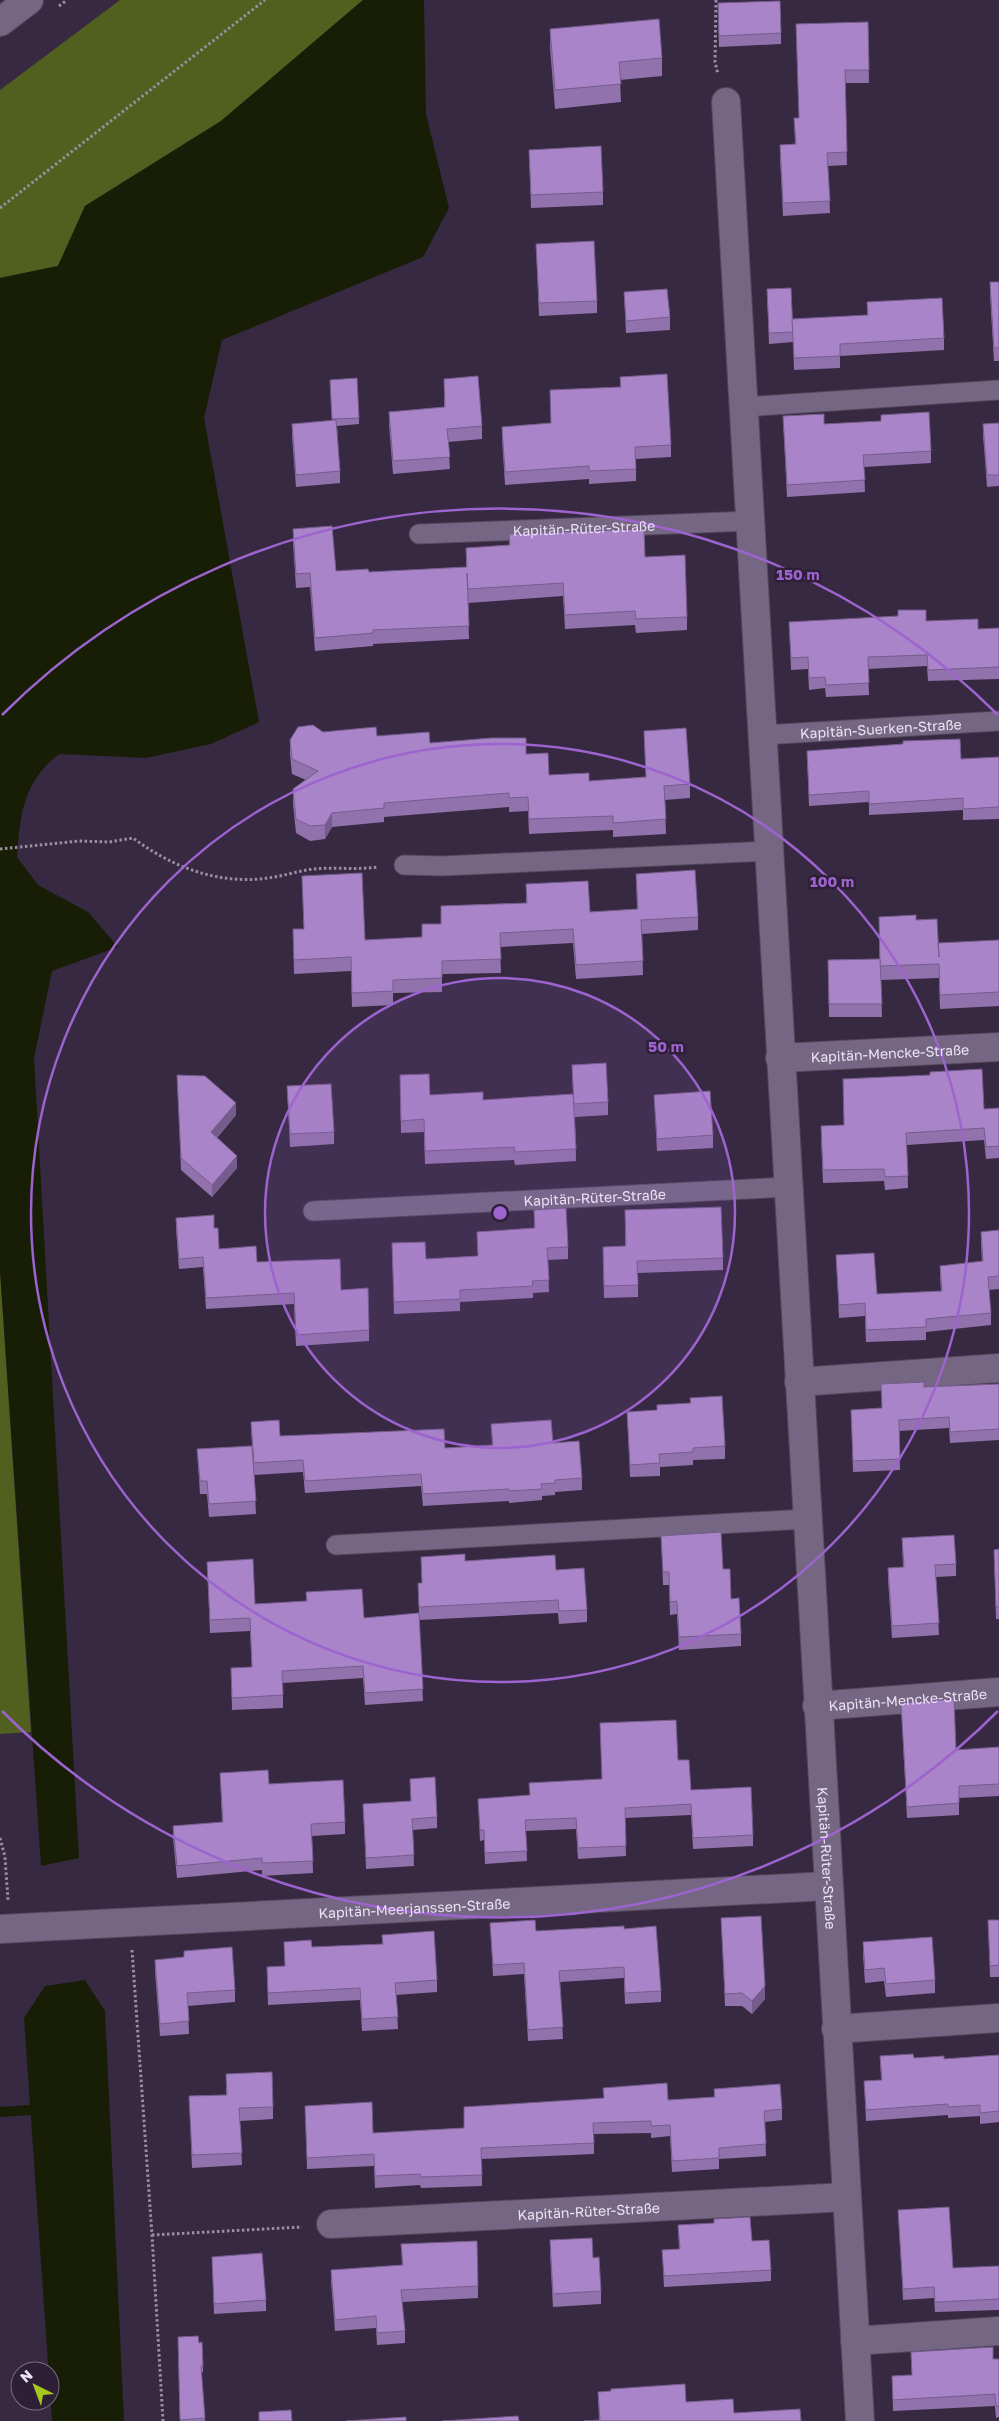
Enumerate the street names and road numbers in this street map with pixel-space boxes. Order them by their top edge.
street label: Kapitän-Rüter-Straße [512,516,655,539]
street label: Kapitän-Suerken-Straße [799,715,962,741]
street label: Kapitän-Mencke-Straße [810,1040,970,1065]
street label: Kapitän-Rüter-Straße [523,1185,666,1209]
street label: Kapitän-Mencke-Straße [828,1684,987,1714]
street label: Kapitän-Rüter-Straße [815,1786,840,1930]
street label: Kapitän-Meerjanssen-Straße [318,1894,511,1921]
street label: Kapitän-Rüter-Straße [517,2198,660,2223]

